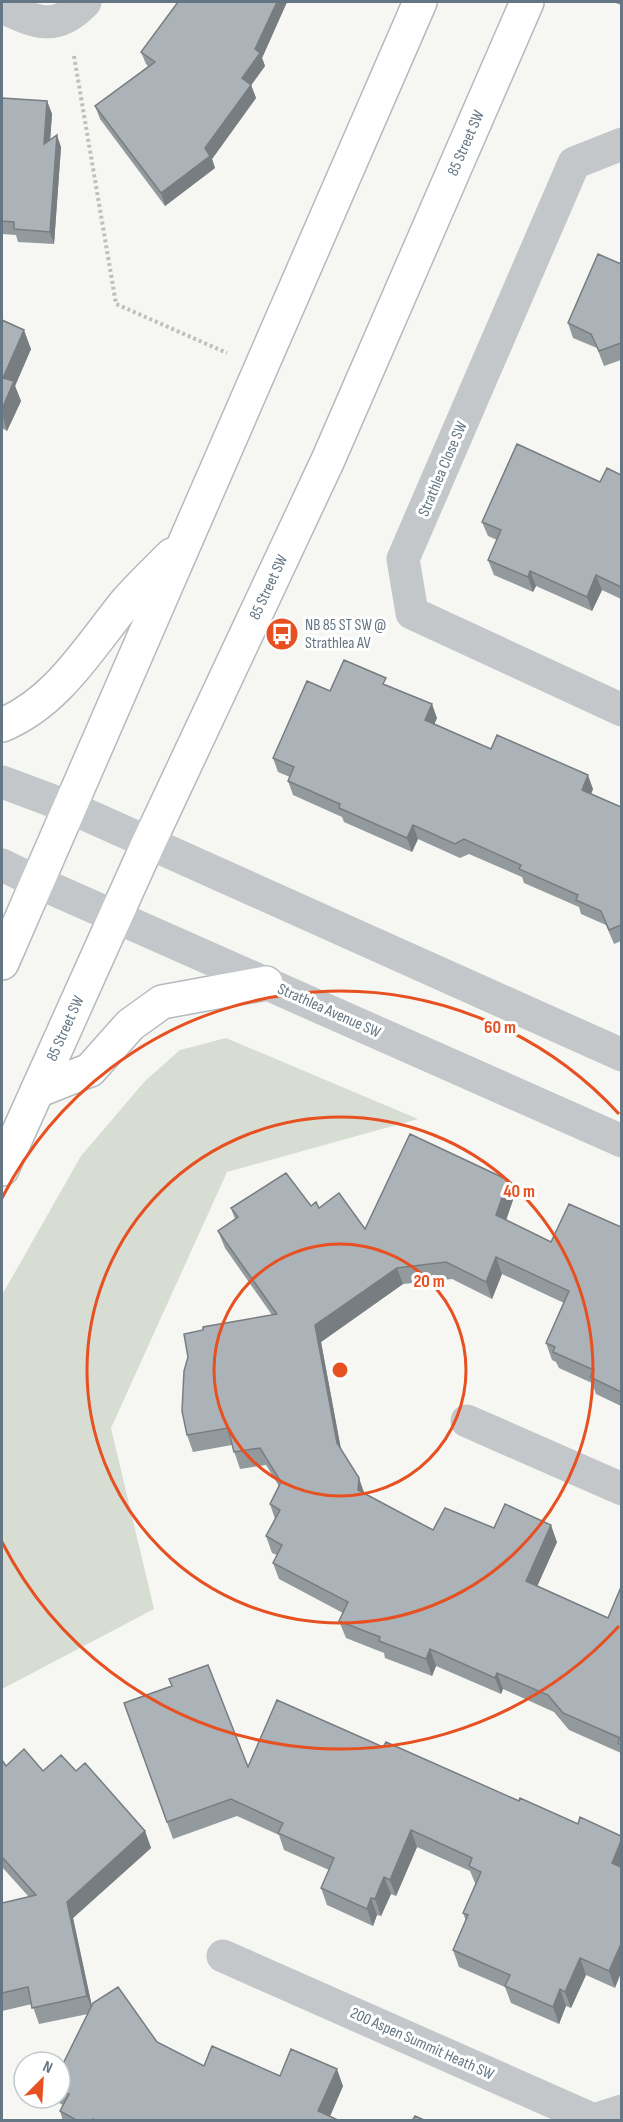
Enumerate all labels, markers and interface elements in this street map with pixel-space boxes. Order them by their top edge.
street label: 85 Street SW [443,107,489,179]
street label: Strathlea Close SW [414,418,472,519]
street label: 85 Street SW [245,551,292,623]
bus stop icon: NB 85 ST SW @ Strathlea AV [264,616,300,652]
place label: NB 85 ST SW @ Strathlea AV [305,616,386,653]
street label: Strathlea Avenue SW [274,980,384,1042]
street label: 85 Street SW [42,992,88,1064]
text: 60 m [484,1017,516,1038]
text: 40 m [503,1181,535,1202]
text: 20 m [413,1271,445,1292]
centre of rings [330,1360,350,1380]
street label: 200 Aspen Summit Heath SW [347,2004,497,2084]
north arrow [12,2050,72,2110]
text: N [40,2057,55,2078]

